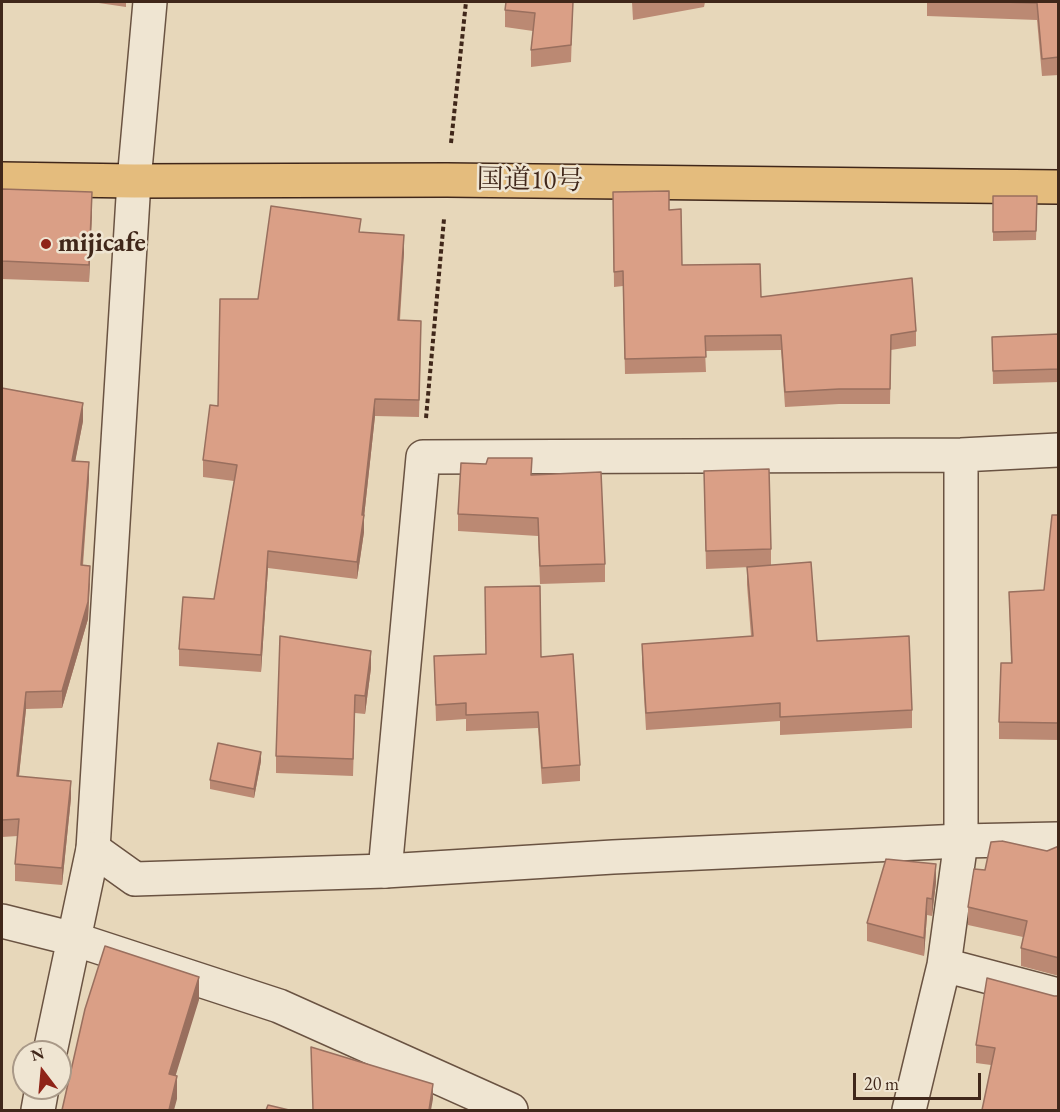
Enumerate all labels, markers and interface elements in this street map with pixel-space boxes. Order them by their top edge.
street label: 国道10号 [476,164,584,198]
place label: mijicafe [58,228,146,260]
marker: mijicafe [39,237,53,251]
north arrow [12,1040,72,1100]
text: N [28,1042,47,1066]
scale bar [856,1061,984,1099]
text: 20 m [864,1072,899,1095]

